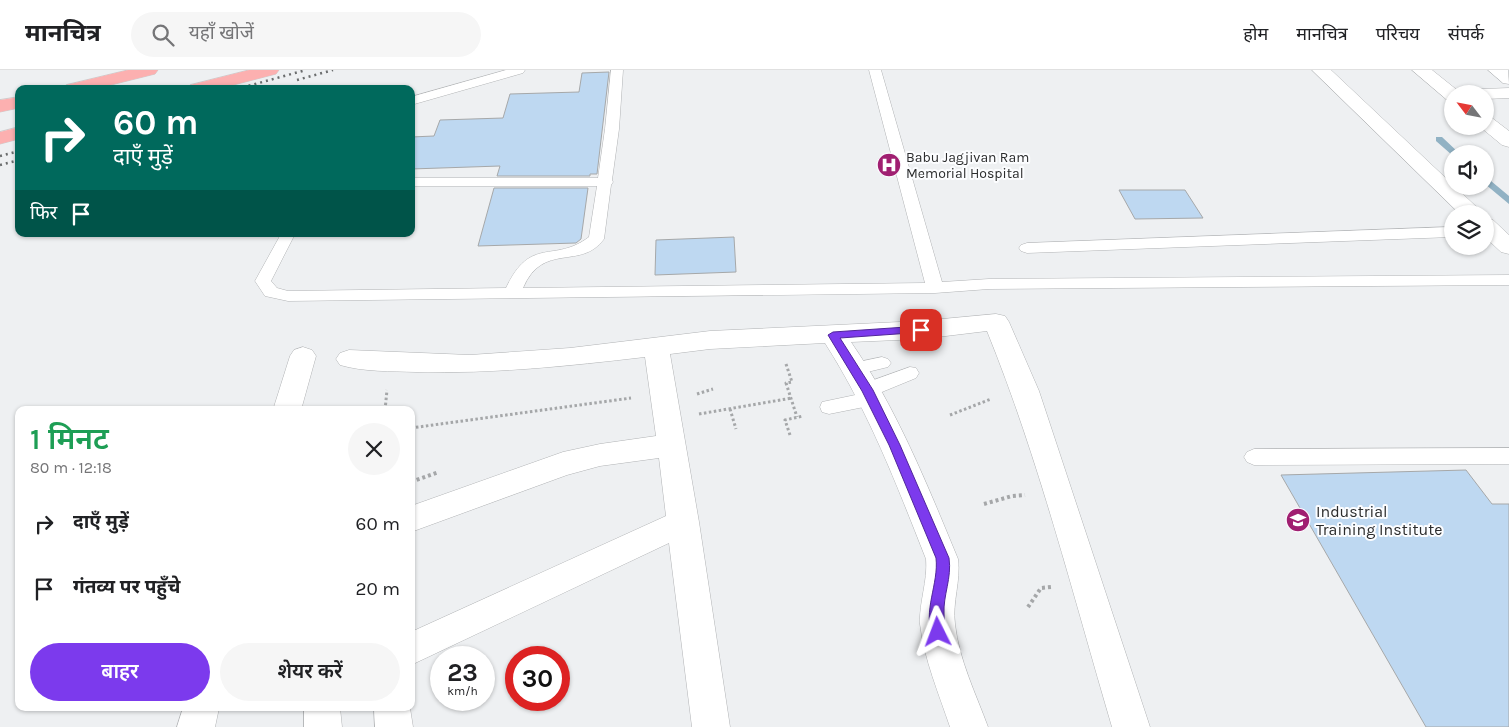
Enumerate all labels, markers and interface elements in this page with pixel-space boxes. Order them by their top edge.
search box [131,12,481,57]
text: मानचित्र [25,19,101,47]
icon: search [149,21,177,49]
text: यहाँ खोजें [189,22,254,44]
text: होम [1243,23,1268,45]
text: मानचित्र [1296,23,1348,45]
text: परिचय [1376,23,1420,45]
text: संपर्क [1448,23,1484,45]
north arrow [1444,85,1494,135]
map controls [1444,85,1494,255]
text: 60 m [113,102,198,143]
icon: right [30,105,95,170]
text: दाएँ मुड़ें [113,144,173,170]
button: sound [1444,145,1494,195]
place label: Babu Jagjivan Ram Memorial Hospital [906,149,1029,182]
hospital icon: Babu Jagjivan Ram Memorial Hospital [876,152,902,178]
icon: arrive [67,200,95,228]
text: फिर [30,202,57,224]
button: layers [1444,205,1494,255]
pin [900,309,942,351]
icon: arrive [907,316,935,344]
text: 1 मिनट [30,421,109,457]
button: close [348,423,400,475]
text: 80 m · 12:18 [30,458,112,477]
place label: Industrial Training Institute [1316,502,1442,539]
school or university icon: Industrial Training Institute [1285,507,1311,533]
icon: right [30,510,58,538]
text: दाएँ मुड़ें [73,511,129,533]
text: 60 m [356,513,400,535]
icon: arrive [30,575,58,603]
text: गंतव्य पर पहुँचे [73,576,180,598]
text: 20 m [355,578,400,600]
position arrow [911,605,963,657]
button: बाहर [30,643,210,701]
button: शेयर करें [220,643,400,701]
speed limit sign: 30 [505,646,570,711]
text: 23 [447,658,478,687]
text: km/h [447,684,478,698]

